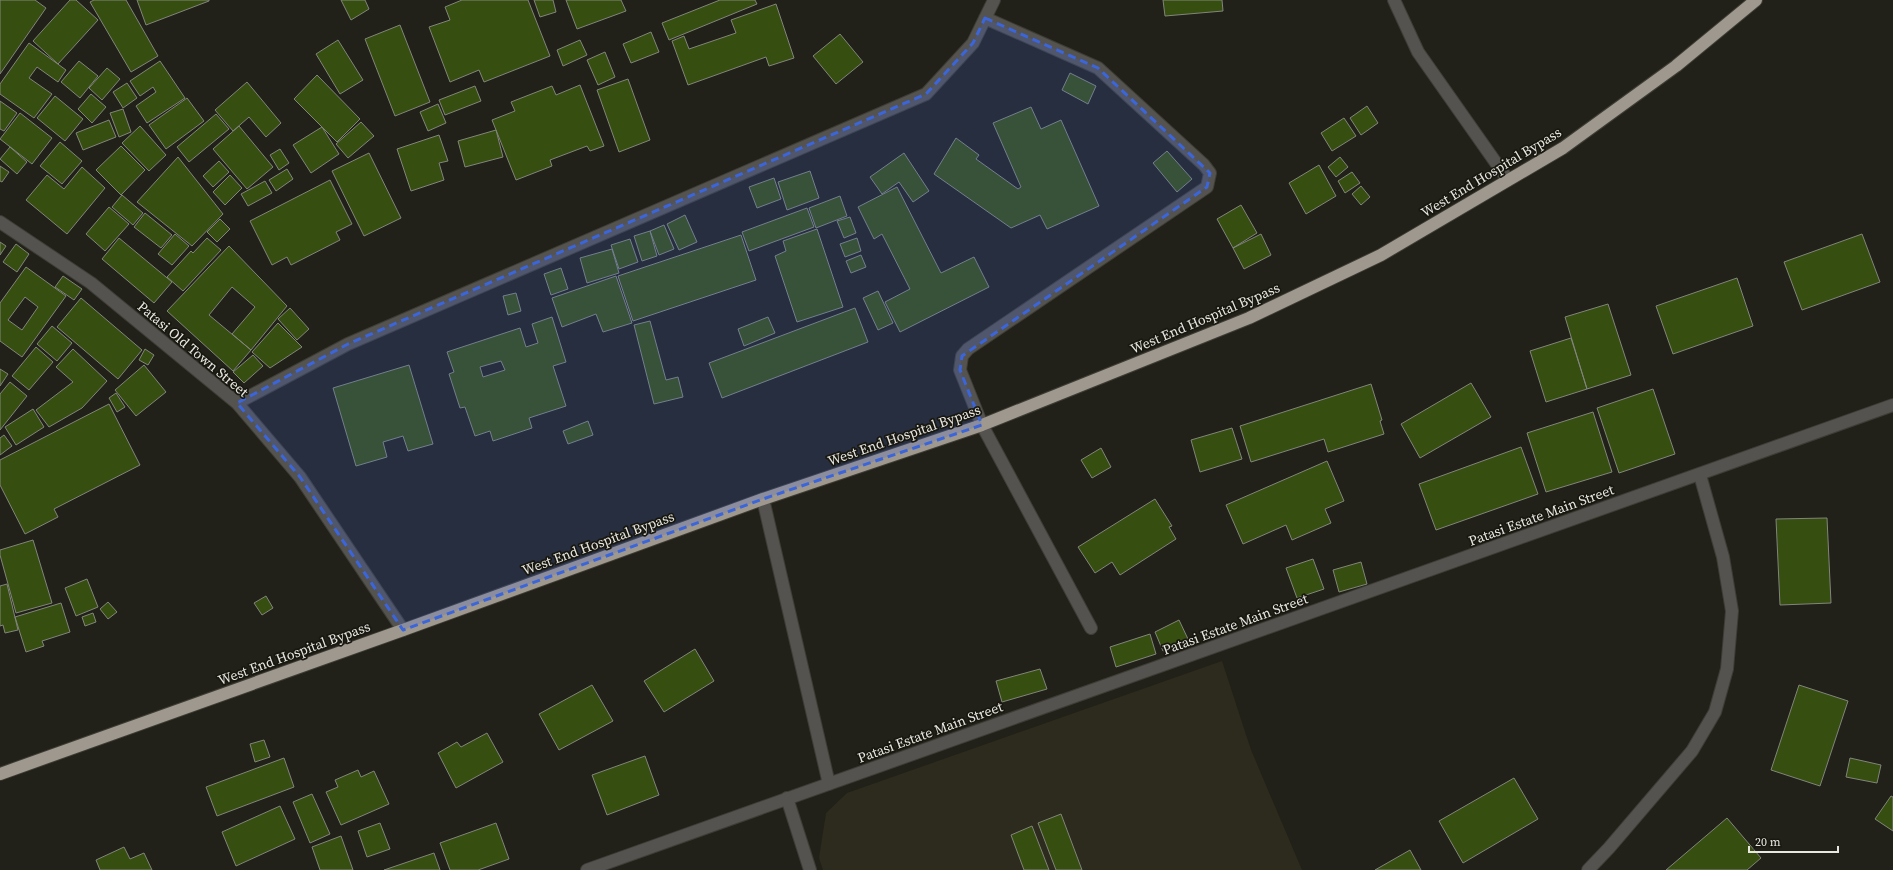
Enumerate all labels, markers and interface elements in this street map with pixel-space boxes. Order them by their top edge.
street label: West End Hospital Bypass [1417,122,1565,222]
street label: West End Hospital Bypass [1127,277,1283,359]
street label: Patasi Old Town Street [133,297,253,402]
street label: West End Hospital Bypass [825,399,983,471]
street label: Patasi Estate Main Street [1466,479,1617,551]
street label: West End Hospital Bypass [519,506,677,580]
street label: Patasi Estate Main Street [1160,588,1311,660]
street label: West End Hospital Bypass [215,616,373,690]
street label: Patasi Estate Main Street [855,696,1006,768]
scale bar [1749,828,1838,854]
text: 20 m [1755,834,1781,850]

